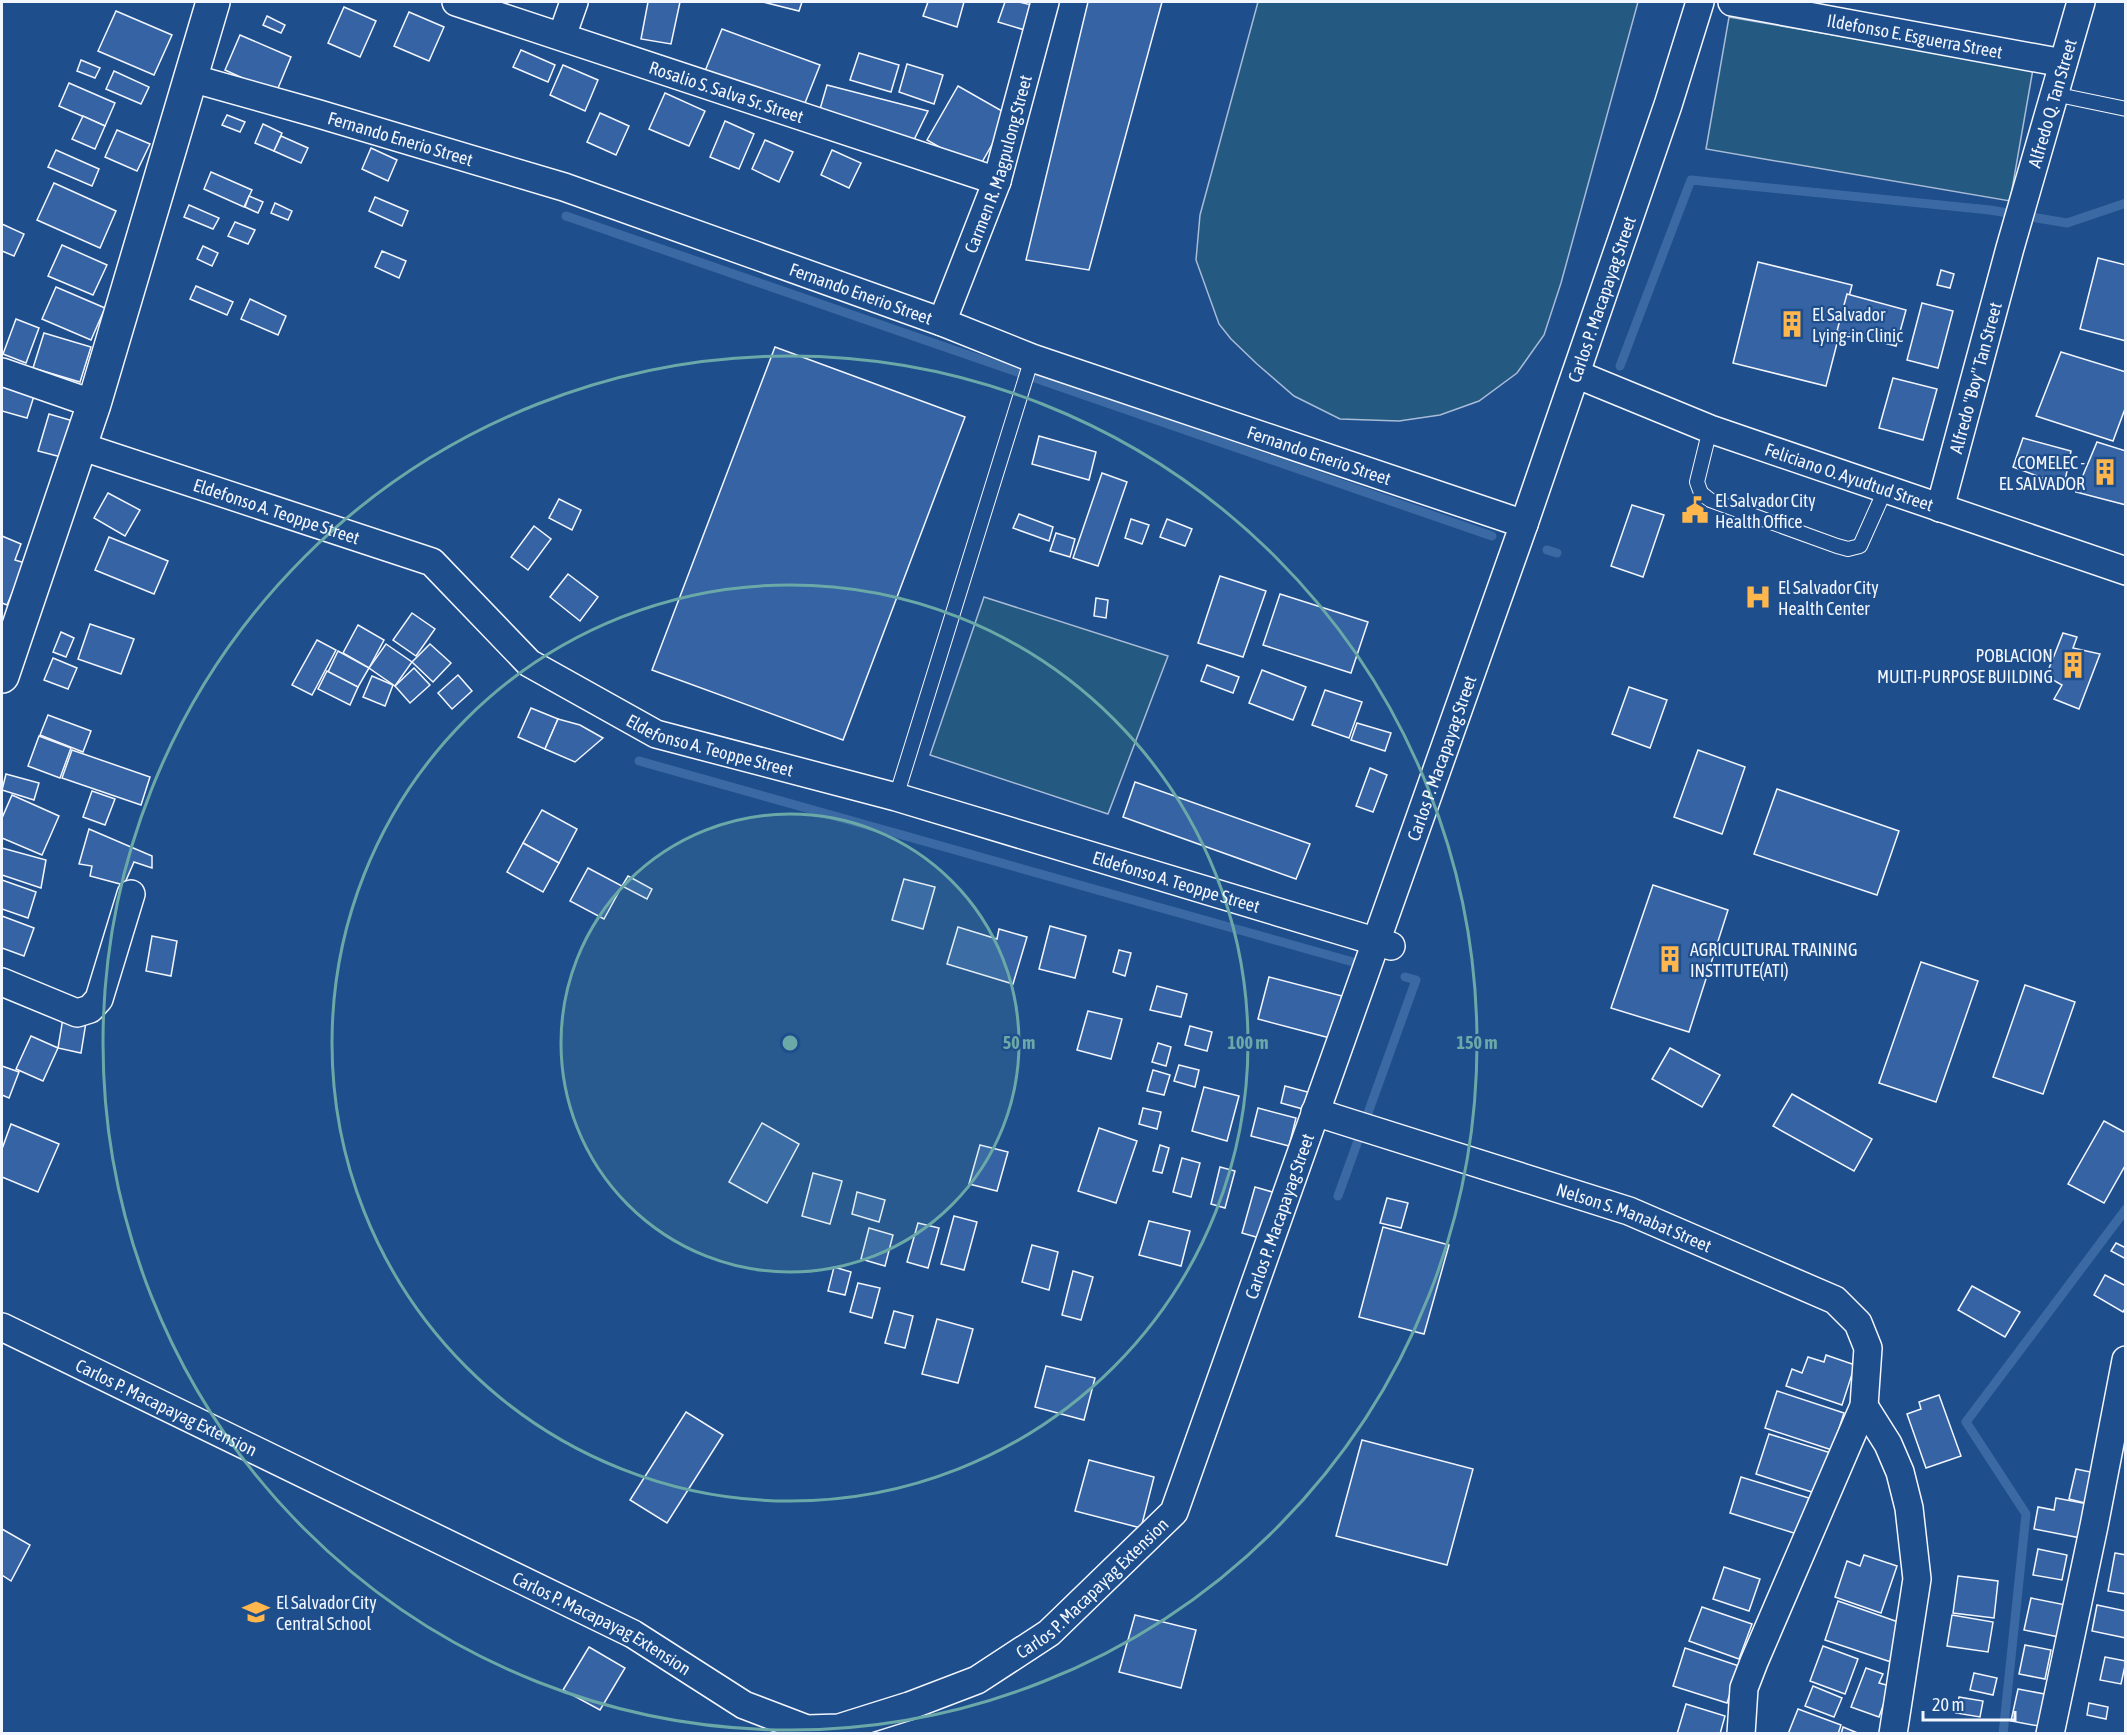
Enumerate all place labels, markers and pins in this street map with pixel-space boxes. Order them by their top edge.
place label: El Salvador Lying-in Clinic [1812,304,1903,346]
building icon: El Salvador Lying-in Clinic [1777,309,1807,339]
place label: COMELEC - EL SALVADOR [1999,452,2085,494]
building icon: COMELEC - EL SALVADOR [2090,457,2120,487]
place label: El Salvador City Health Office [1715,490,1816,532]
public building icon: El Salvador City Health Office [1680,495,1710,525]
place label: El Salvador City Health Center [1778,577,1879,619]
hospital icon: El Salvador City Health Center [1743,582,1773,612]
place label: POBLACION MULTI-PURPOSE BUILDING [1877,645,2053,687]
building icon: POBLACION MULTI-PURPOSE BUILDING [2058,650,2088,680]
place label: AGRICULTURAL TRAINING INSTITUTE(ATI) [1690,939,1857,981]
building icon: AGRICULTURAL TRAINING INSTITUTE(ATI) [1655,944,1685,974]
centre of rings [780,1033,800,1053]
place label: El Salvador City Central School [276,1592,377,1634]
school or university icon: El Salvador City Central School [241,1597,271,1627]

